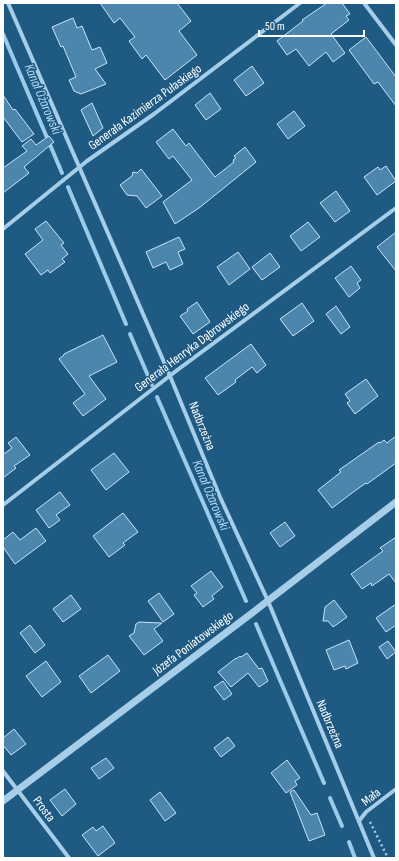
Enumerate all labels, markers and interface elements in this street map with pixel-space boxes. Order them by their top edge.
scale bar [259,12,364,38]
text: 50 m [265,19,285,34]
water label: Kanał Ożarowski [21,61,66,137]
street label: Generała Kazimierza Pułaskiego [85,61,205,153]
street label: Generała Henryka Dąbrowskiego [131,299,253,395]
street label: Nadbrzeżna [185,399,219,453]
water label: Kanał Ożarowski [189,457,234,533]
street label: Józefa Poniatowskiego [149,608,236,679]
street label: Nadbrzeżna [313,697,347,751]
street label: Mała [358,784,384,810]
street label: Prosta [29,793,59,825]

